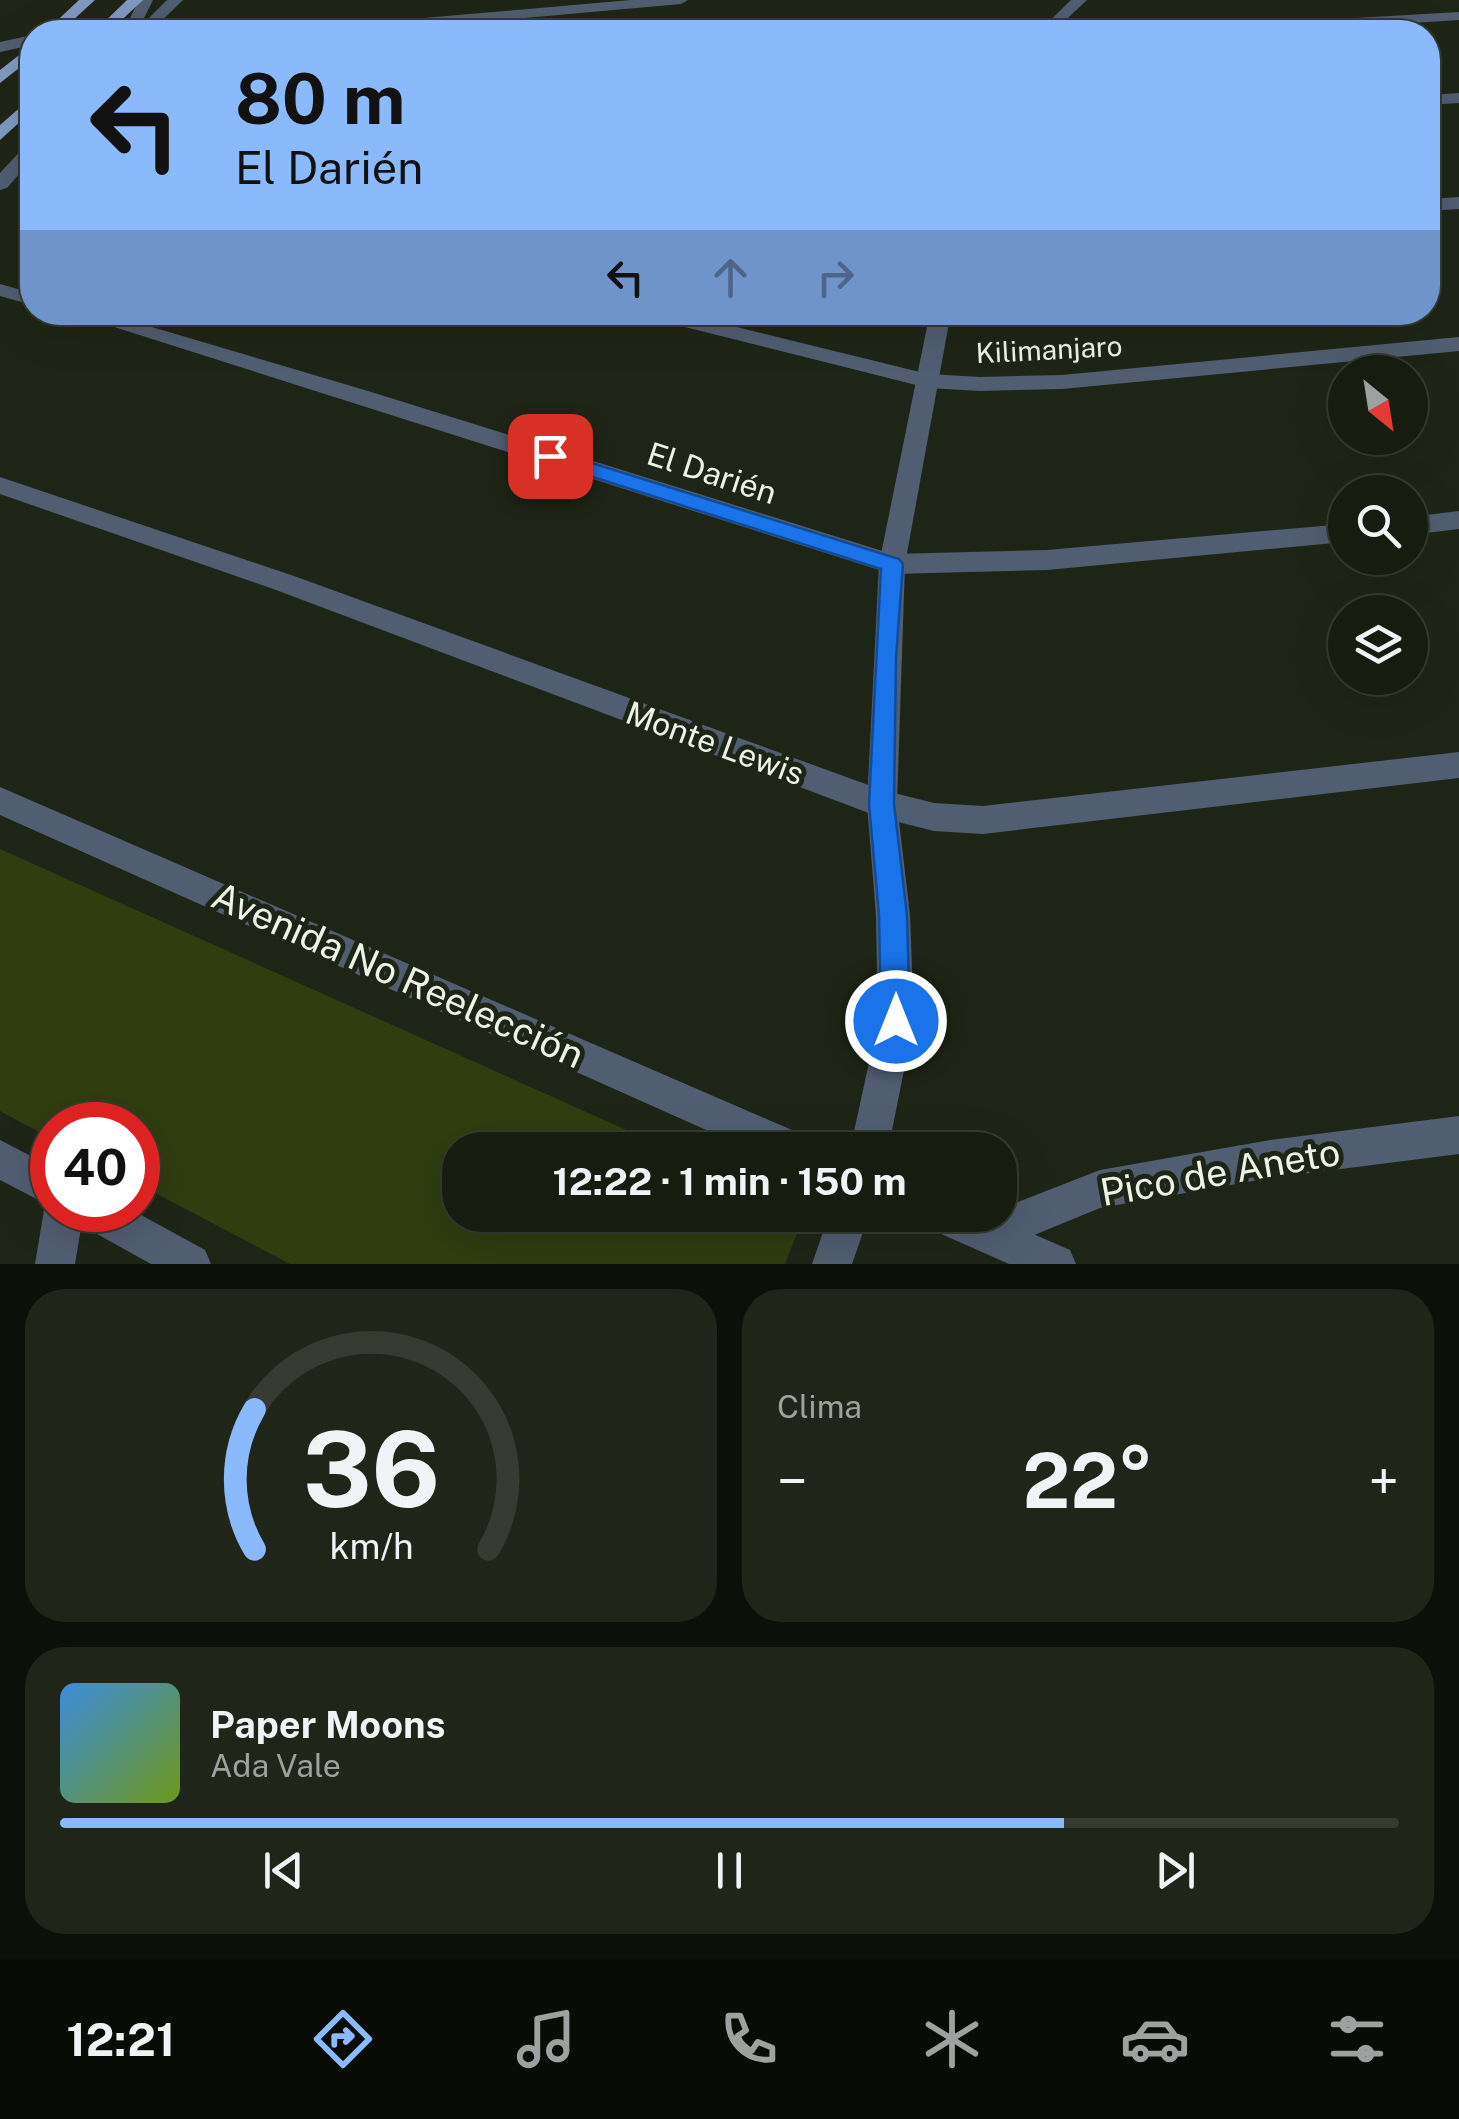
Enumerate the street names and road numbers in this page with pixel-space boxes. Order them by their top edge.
street label: Kilimanjaro [975,329,1123,369]
street label: El Darién [643,435,781,511]
street label: Monte Lewis [621,694,809,792]
street label: Avenida No Reelección [205,873,591,1077]
street label: Pico de Aneto [1097,1129,1343,1215]

